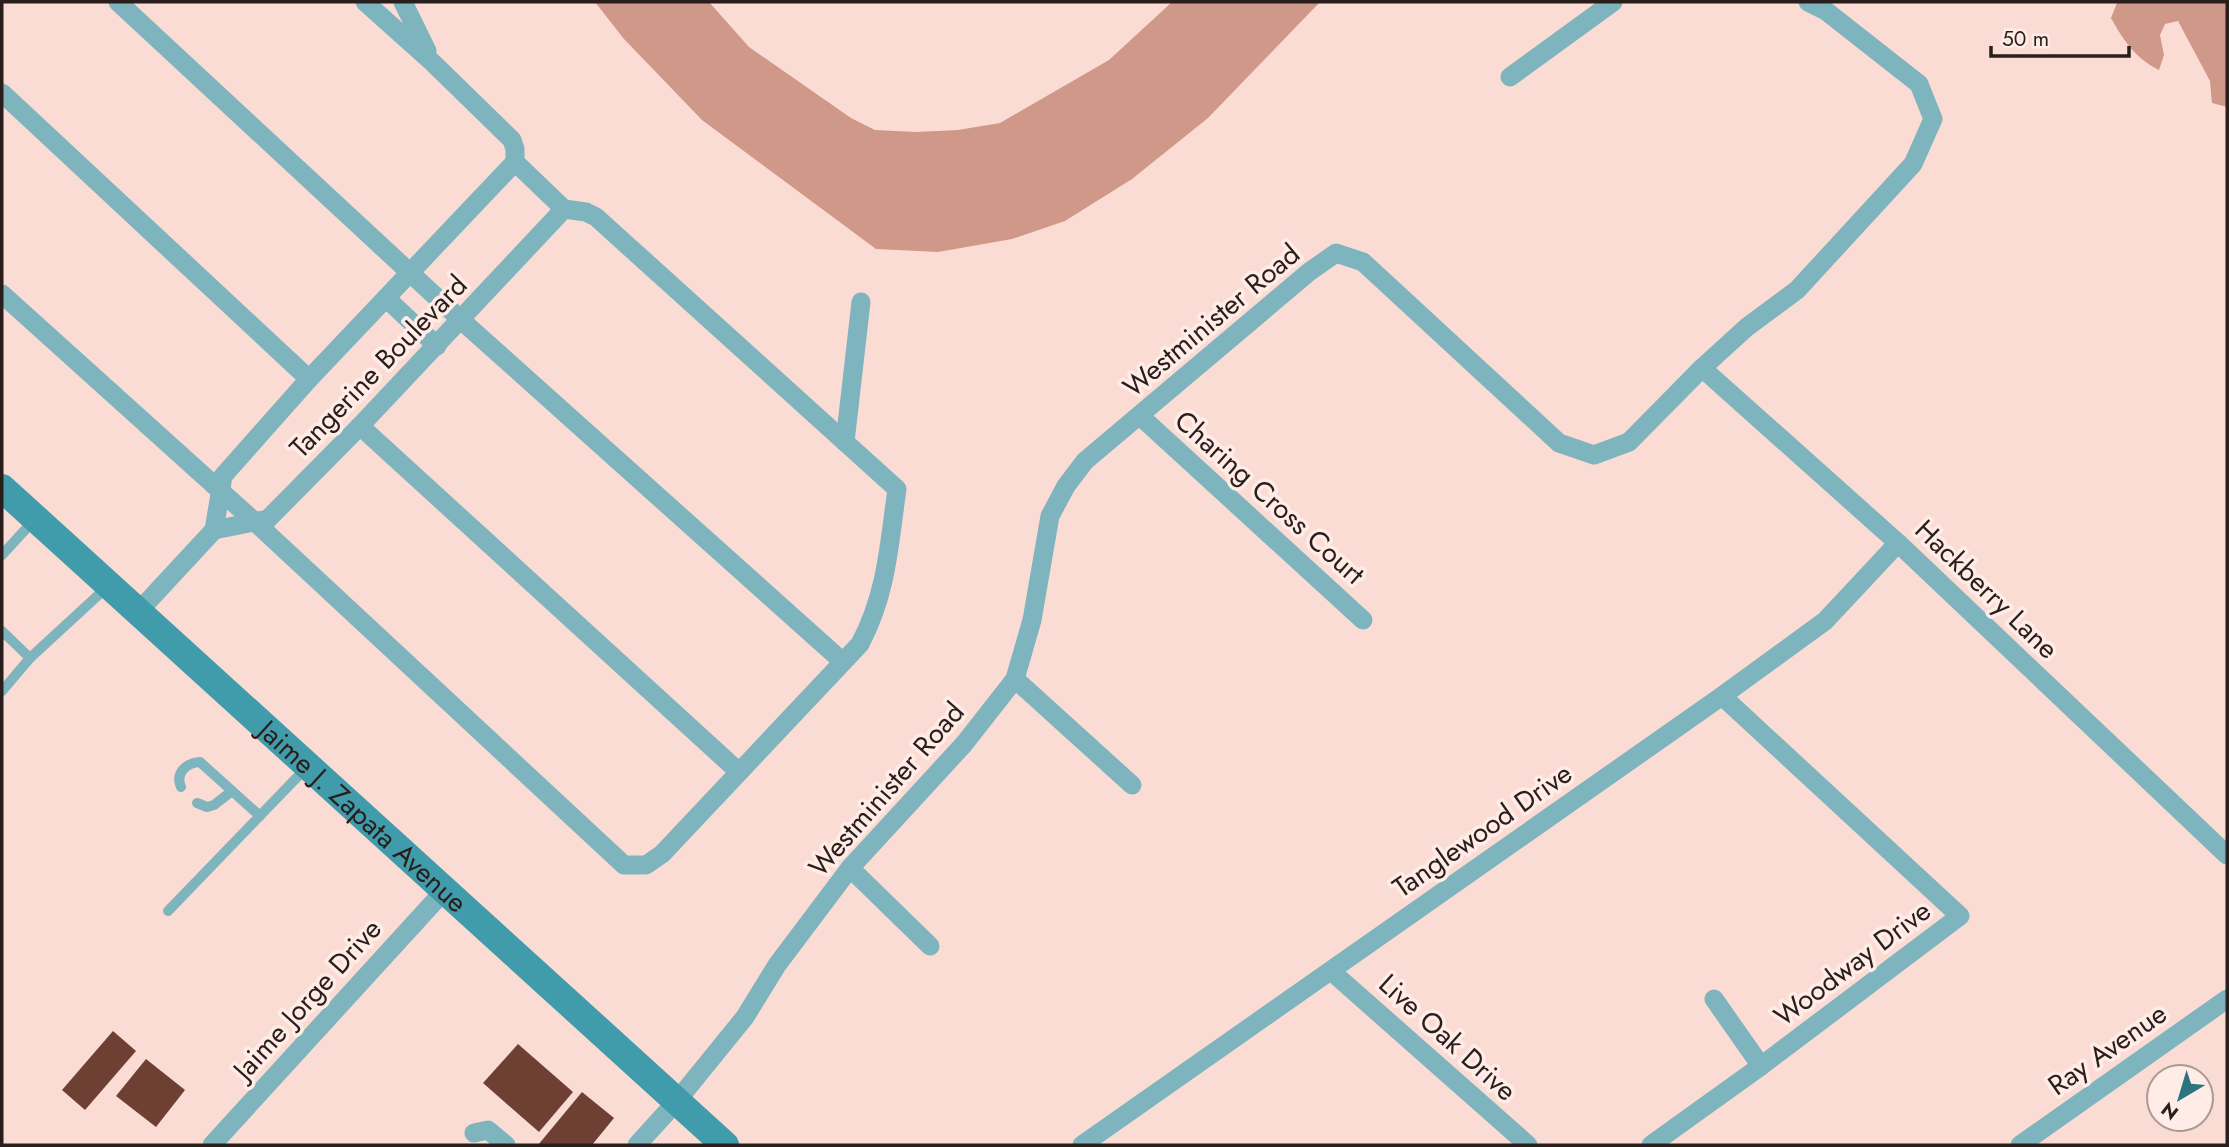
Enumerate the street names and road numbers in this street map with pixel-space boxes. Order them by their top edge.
street label: Westminister Road [1114,234,1309,407]
street label: Tangerine Boulevard [280,266,477,467]
street label: Charing Cross Court [1166,401,1374,594]
street label: Hackberry Lane [1906,510,2068,669]
street label: Westminister Road [799,693,974,886]
street label: Jaime J. Zapata Avenue [246,708,476,922]
street label: Tanglewood Drive [1384,753,1580,908]
street label: Woodway Drive [1765,891,1939,1036]
street label: Jaime Jorge Drive [221,910,391,1092]
street label: Live Oak Drive [1370,964,1526,1111]
street label: Ray Avenue [2039,993,2175,1105]

